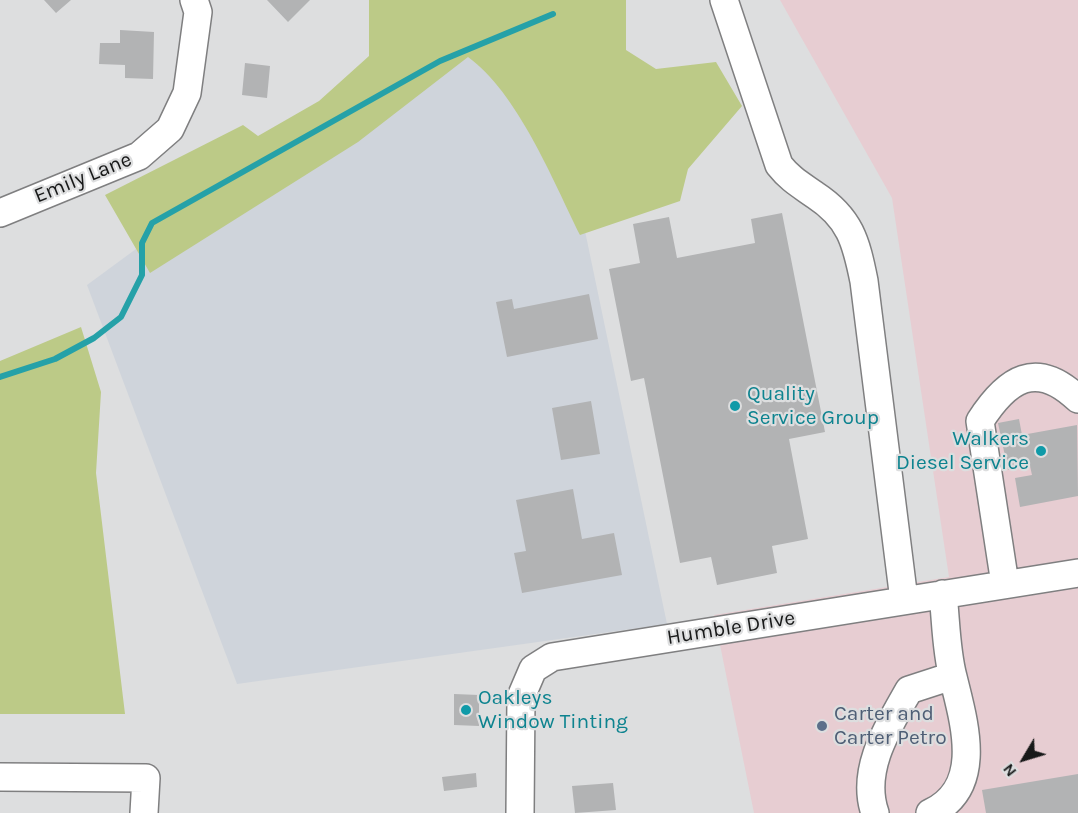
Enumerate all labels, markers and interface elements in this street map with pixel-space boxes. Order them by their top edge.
street label: Emily Lane [30,147,136,209]
place label: Quality Service Group [747,381,879,431]
marker: Quality Service Group [728,399,742,413]
place label: Walkers Diesel Service [896,426,1029,476]
marker: Walkers Diesel Service [1034,444,1048,458]
street label: Humble Drive [665,605,797,651]
place label: Oakleys Window Tinting [478,685,628,735]
place label: Carter and Carter Petro [834,701,947,751]
marker: Oakleys Window Tinting [459,703,473,717]
marker: Carter and Carter Petro [815,719,829,733]
north arrow [994,729,1054,789]
text: N [998,760,1020,781]

